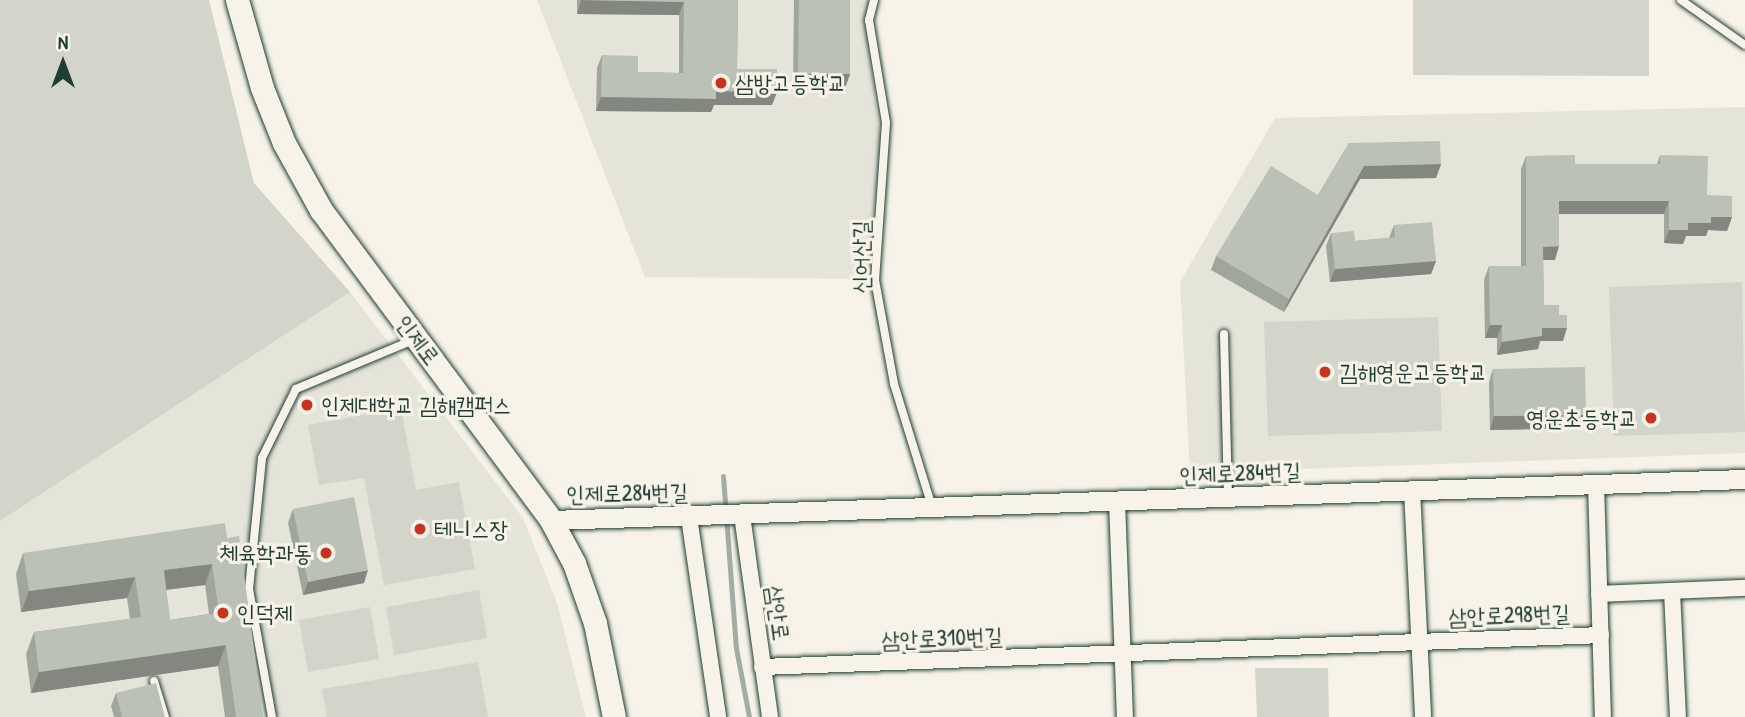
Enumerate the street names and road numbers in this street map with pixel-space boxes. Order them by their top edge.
street label: 신어산길 [847,220,875,294]
street label: 인제로 [390,310,446,370]
street label: 인제로284번길 [1179,457,1301,489]
street label: 인제로284번길 [566,478,688,508]
street label: 삼안로 [760,584,796,642]
street label: 삼안로298번길 [1448,599,1570,631]
street label: 삼안로310번길 [881,622,1003,654]

